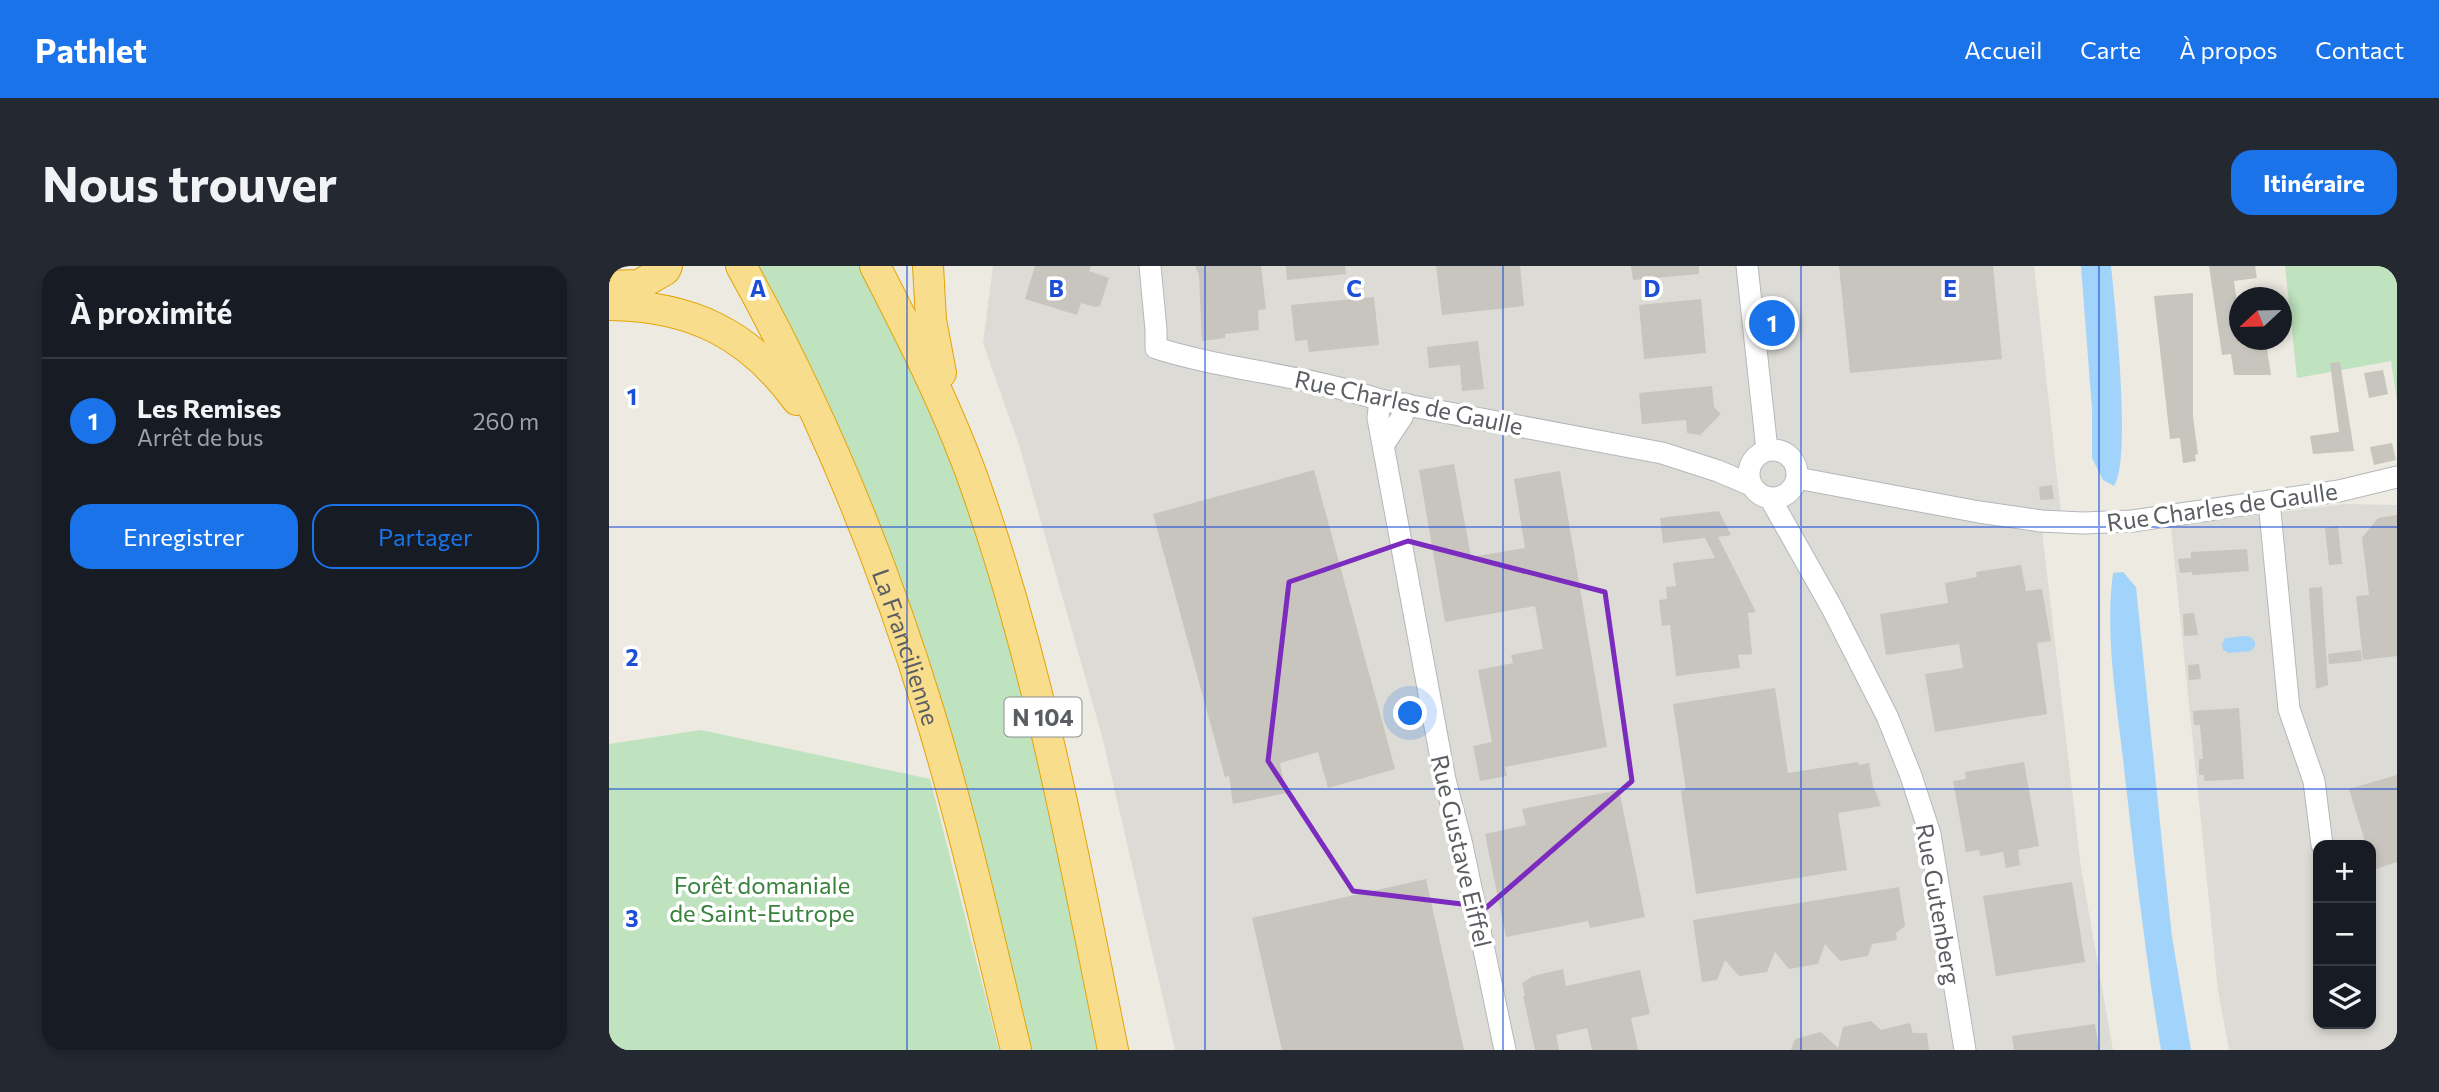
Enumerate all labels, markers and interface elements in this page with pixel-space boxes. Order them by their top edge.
text: Pathlet [35,29,147,70]
text: Accueil [1964,35,2042,64]
text: Carte [2080,35,2141,64]
text: À propos [2179,35,2277,64]
text: Contact [2315,35,2404,64]
button: Itinéraire [2231,150,2397,215]
text: Nous trouver [42,152,337,212]
text: A [750,274,767,302]
text: B [1048,274,1064,302]
text: C [1346,274,1362,302]
text: D [1644,274,1661,302]
text: E [1943,274,1957,302]
north arrow [2229,287,2292,350]
text: À proximité [70,293,232,330]
pin: 1 [1749,297,1795,349]
street label: Rue Charles de Gaulle [1292,364,1526,440]
text: 1 [627,382,637,410]
text: Les Remises [137,392,281,423]
text: 1 [88,407,98,435]
text: 260 m [473,407,539,435]
text: Arrêt de bus [137,423,263,451]
street label: Rue Charles de Gaulle [2105,475,2339,537]
button: Enregistrer [70,504,298,569]
button: Partager [312,504,539,569]
street label: La Francilienne [867,564,947,728]
text: 2 [625,643,639,671]
your location [1393,696,1427,730]
road number: N 104 [1005,698,1081,737]
street label: Rue Gustave Eiffel [1426,752,1498,950]
street label: Rue Gutenberg [1911,821,1967,987]
map controls [2313,840,2376,1029]
button: + [2313,840,2376,903]
park label: Forêt domaniale de Saint-Eutrope [669,870,855,927]
button: − [2313,903,2376,966]
text: 3 [625,904,639,932]
button: layers [2313,966,2376,1029]

